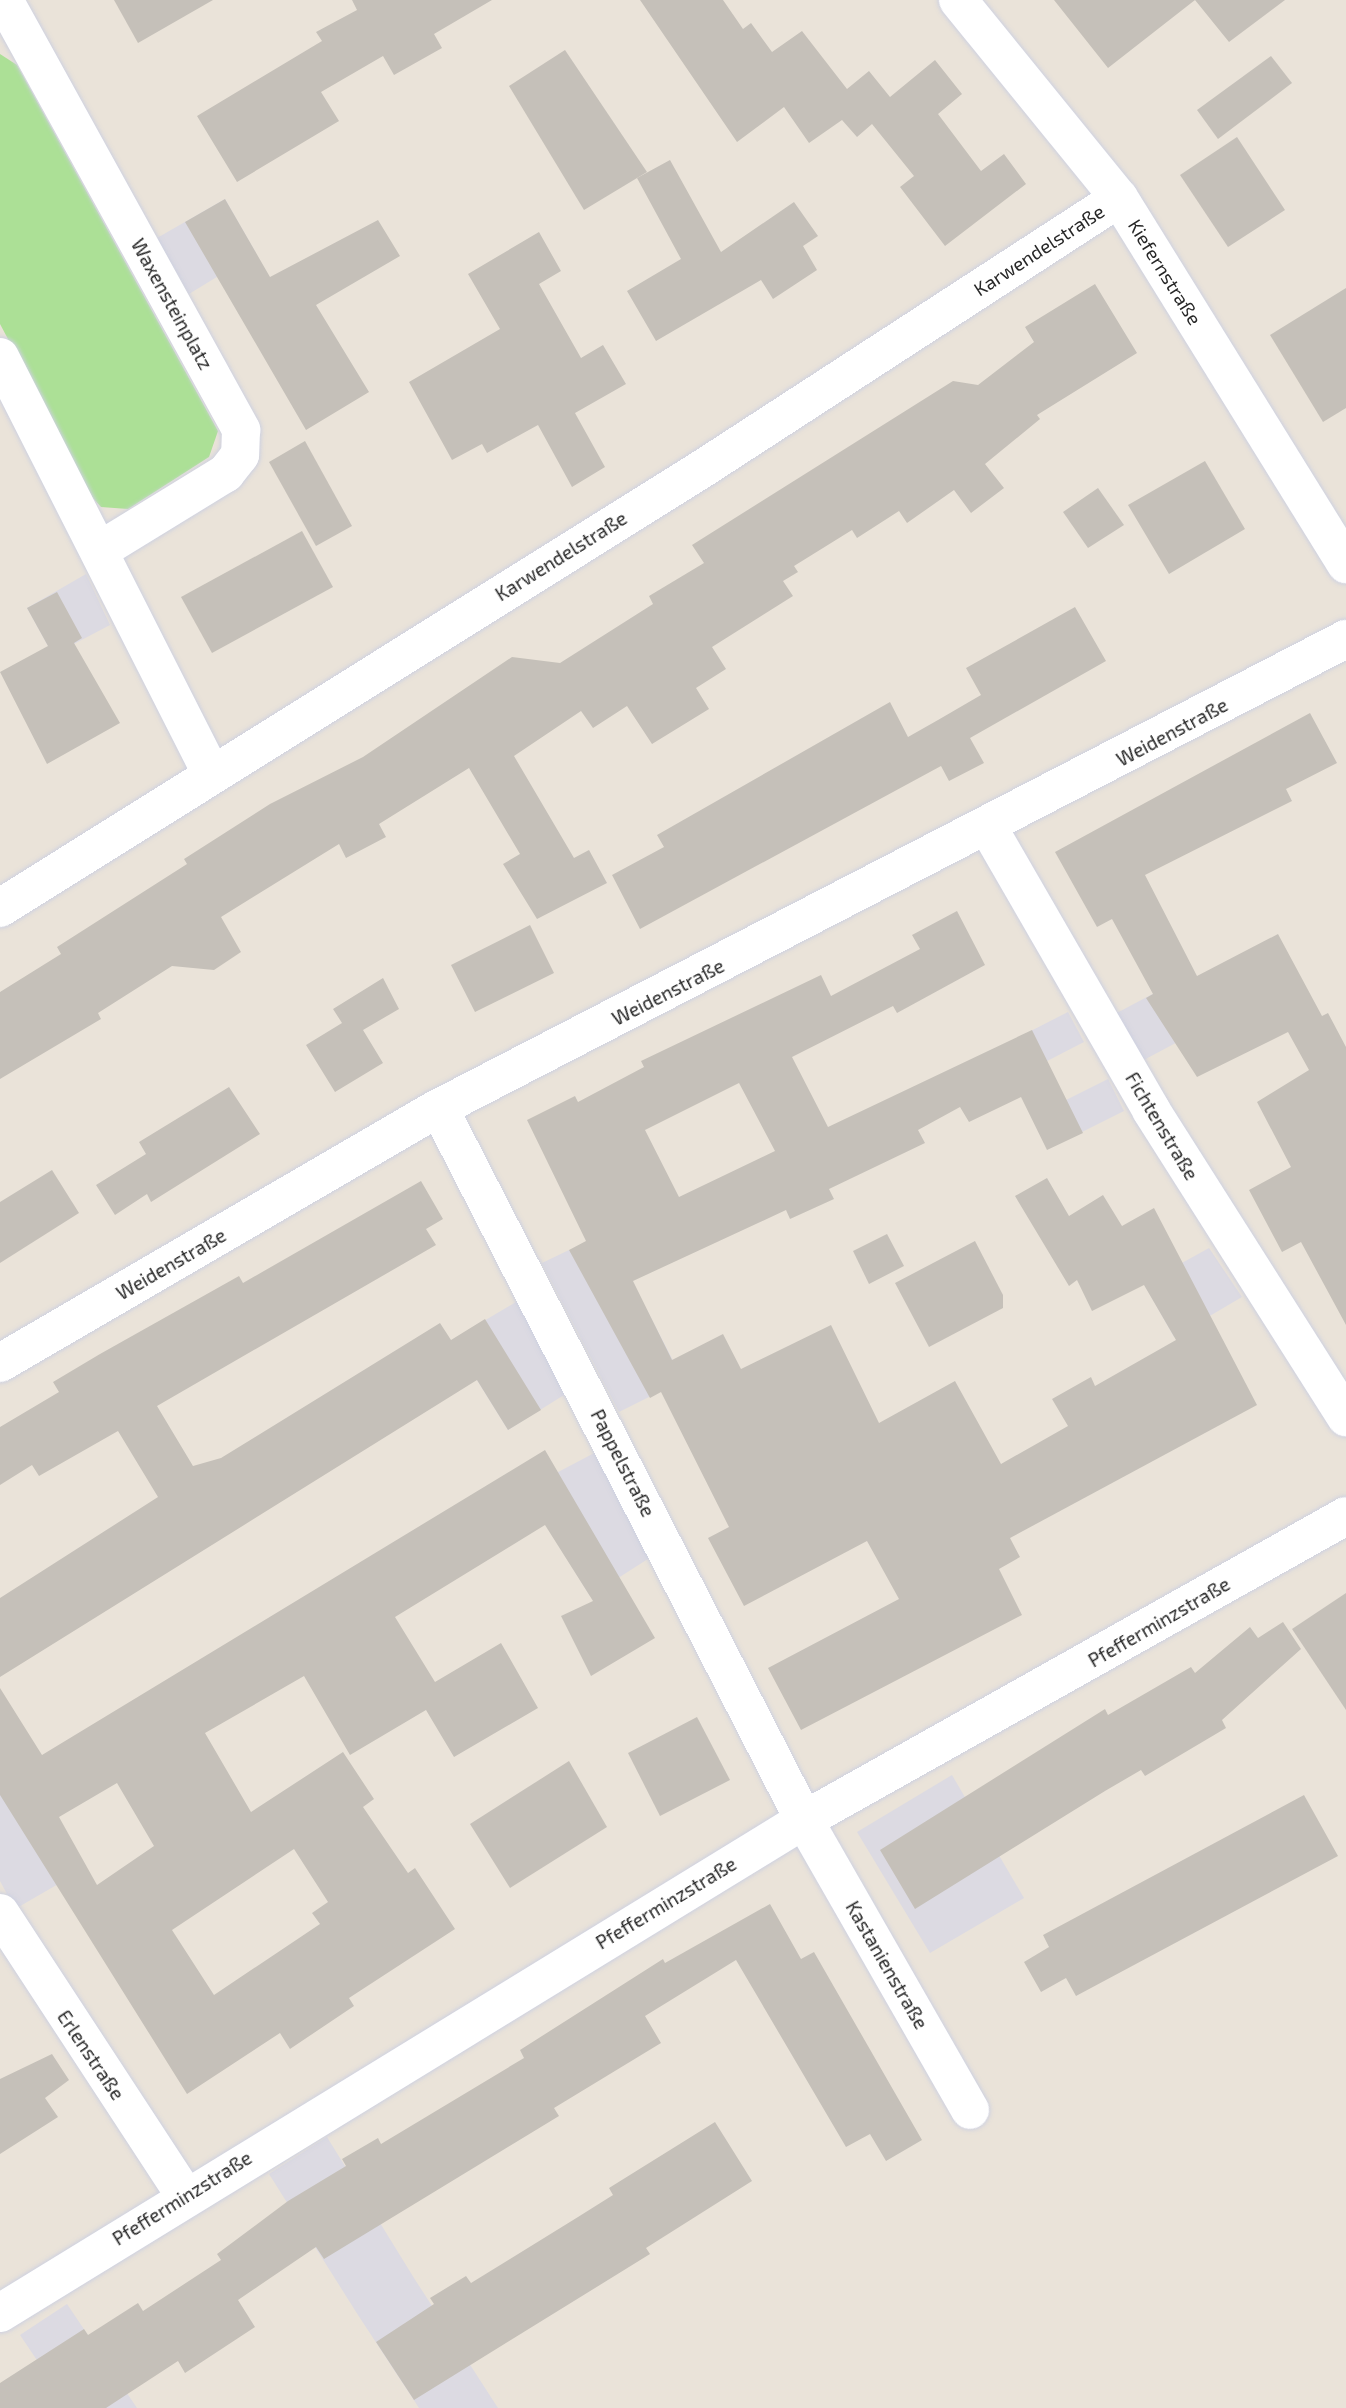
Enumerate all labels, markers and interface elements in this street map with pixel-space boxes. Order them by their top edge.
street label: Karwendelstraße [970,199,1108,301]
street label: Kiefernstraße [1124,215,1206,329]
street label: Waxensteinplatz [127,235,217,373]
street label: Karwendelstraße [491,506,631,606]
street label: Weidenstraße [1112,693,1232,771]
street label: Weidenstraße [608,954,728,1030]
street label: Fichtenstraße [1121,1068,1203,1184]
street label: Weidenstraße [112,1223,230,1305]
street label: Pappelstraße [586,1406,660,1520]
street label: Pfefferminzstraße [1084,1572,1234,1672]
street label: Pfefferminzstraße [592,1852,740,1954]
street label: Kastanienstraße [841,1897,933,2033]
street label: Erlenstraße [53,2006,129,2104]
street label: Pfefferminzstraße [108,2146,256,2250]

